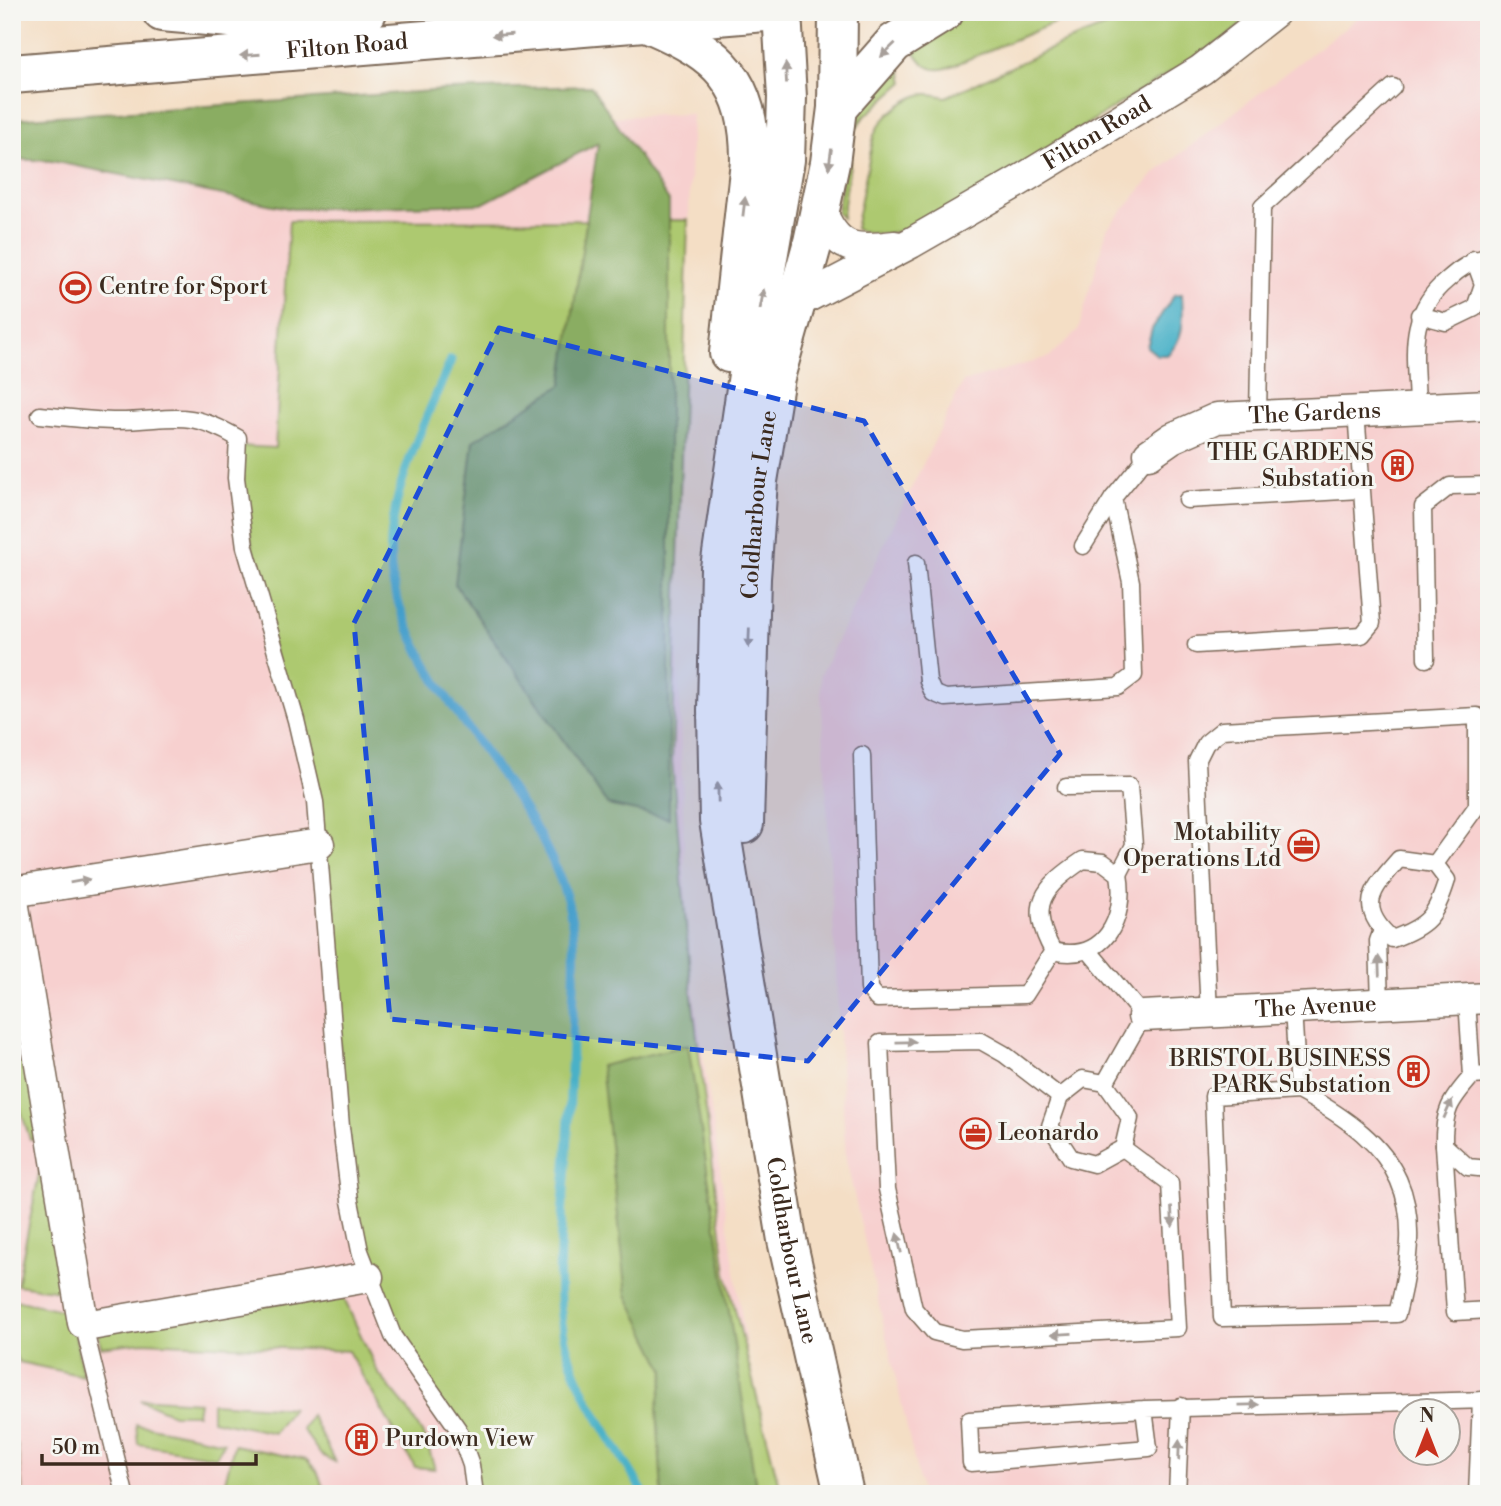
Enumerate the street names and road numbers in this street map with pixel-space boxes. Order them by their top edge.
street label: Filton Road [285,27,409,65]
street label: Filton Road [1038,90,1156,177]
street label: The Gardens [1248,396,1382,430]
street label: Coldharbour Lane [736,408,783,599]
street label: The Avenue [1254,990,1377,1024]
street label: Coldharbour Lane [760,1155,824,1347]

